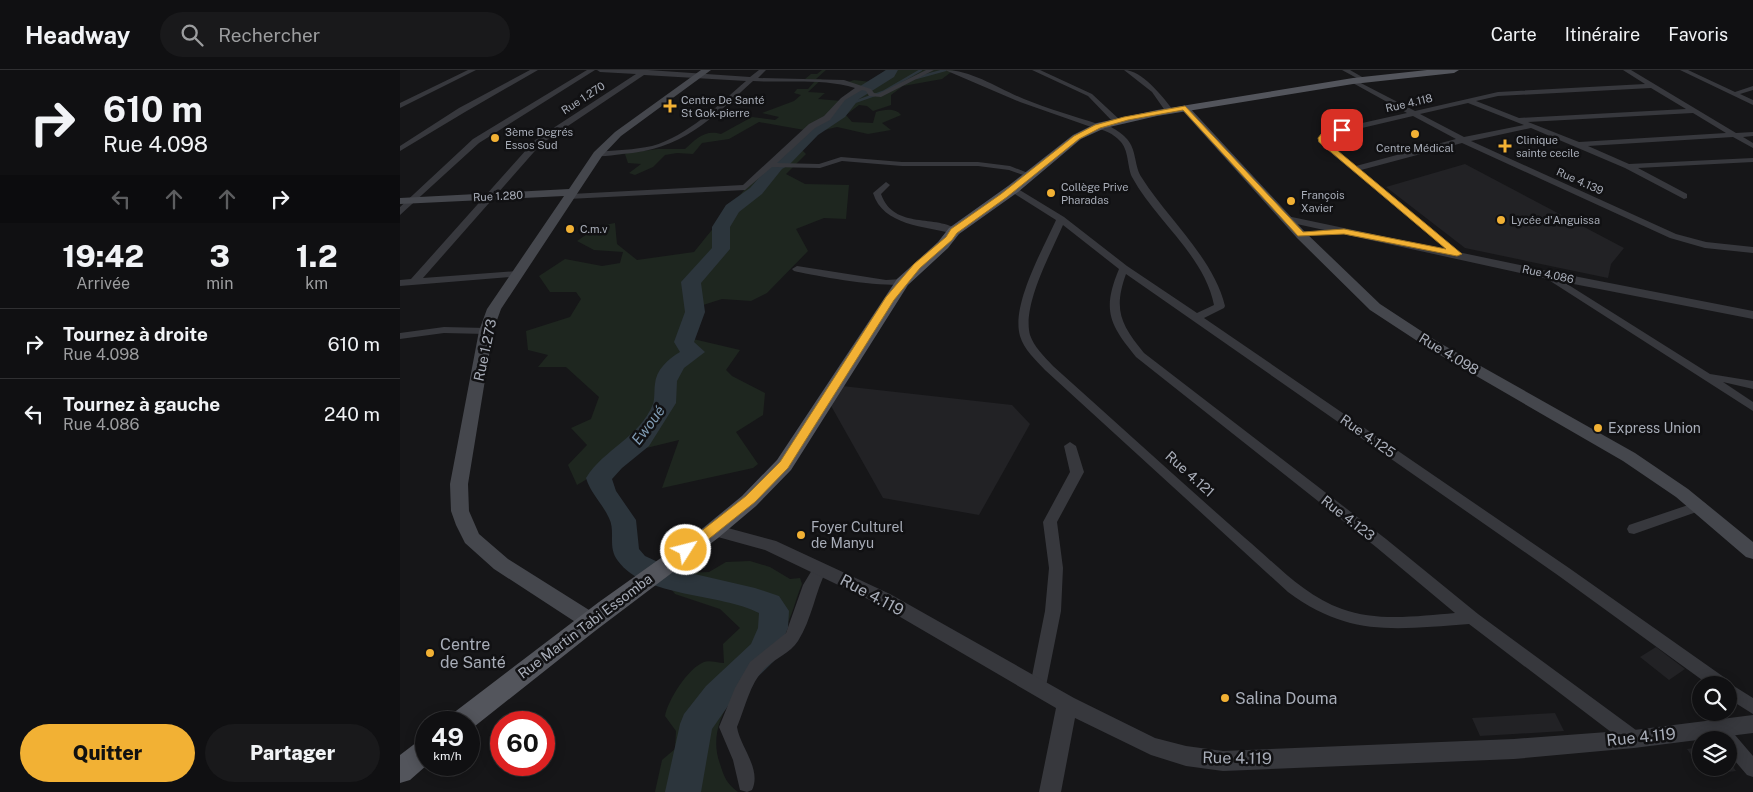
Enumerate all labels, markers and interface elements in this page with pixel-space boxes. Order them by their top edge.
search box [160,12,510,57]
text: Headway [25,21,130,49]
icon: search [178,21,206,49]
text: Rechercher [218,24,320,46]
text: Carte [1491,24,1537,45]
text: Itinéraire [1565,24,1640,45]
text: Favoris [1668,24,1728,45]
street label: Rue 1.270 [559,79,607,116]
text: 610 m [103,89,203,130]
icon: right [20,90,85,155]
street label: Rue 4.118 [1384,92,1434,114]
place label: Centre De Santé St Gok-pierre [681,94,765,119]
marker: Centre De Santé St Gok-pierre [663,99,677,113]
pin [1321,109,1363,151]
icon: arrive [1328,116,1356,144]
place label: 3ème Degrés Essos Sud [505,126,574,151]
marker: Centre Médical [1409,128,1421,140]
text: Rue 4.098 [103,131,208,157]
marker: 3ème Degrés Essos Sud [489,132,501,144]
place label: Clinique sainte cecile [1516,134,1580,159]
marker: Clinique sainte cecile [1498,139,1512,153]
place label: Centre Médical [1376,142,1454,154]
street label: Rue 4.139 [1555,165,1605,197]
place label: Collège Prive Pharadas [1061,181,1128,206]
icon: left [107,185,135,213]
icon: ahead [160,185,188,213]
icon: ahead [213,185,241,213]
icon: right [266,185,294,213]
marker: Collège Prive Pharadas [1045,187,1057,199]
street label: Rue 1.280 [473,189,524,203]
place label: François Xavier [1301,189,1345,214]
marker: François Xavier [1285,195,1297,207]
marker: Lycée d'Anguissa [1495,214,1507,226]
place label: Lycée d'Anguissa [1511,214,1600,226]
marker: C.m.v [564,223,576,235]
place label: C.m.v [580,223,608,235]
text: 19:42 [62,238,144,274]
text: 3 [210,238,230,274]
text: 1.2 [296,238,338,274]
street label: Rue 4.086 [1521,263,1575,285]
text: Arrivée [76,274,130,293]
text: min [206,274,233,293]
text: km [305,274,328,293]
street label: Rue 1.273 [471,317,499,383]
text: Tournez à droite [63,323,208,345]
icon: right [20,330,48,358]
street label: Rue 4.098 [1416,330,1482,378]
text: 610 m [328,333,380,355]
text: Rue 4.098 [63,345,139,364]
text: Tournez à gauche [63,393,220,415]
icon: left [20,400,48,428]
water label: Ewoué [628,402,668,448]
text: 240 m [324,403,380,425]
street label: Rue 4.125 [1337,411,1399,461]
text: Rue 4.086 [63,415,139,434]
place label: Express Union [1608,420,1701,436]
marker: Express Union [1592,422,1604,434]
street label: Rue 4.121 [1162,448,1218,500]
street label: Rue 4.123 [1318,492,1378,544]
place label: Foyer Culturel de Manyu [811,519,904,551]
position arrow [659,523,711,575]
marker: Foyer Culturel de Manyu [795,529,807,541]
street label: Rue Martin Tabi Essomba [515,570,655,682]
street label: Rue 4.119 [837,570,907,620]
place label: Centre de Santé [440,635,506,672]
marker: Centre de Santé [424,647,436,659]
map controls [1692,676,1737,776]
button: search [1692,676,1737,721]
place label: Salina Douma [1235,689,1337,708]
marker: Salina Douma [1219,692,1231,704]
speed limit sign: 60 [490,711,555,776]
text: 49 [431,722,464,752]
button: Quitter [20,724,195,782]
button: Partager [205,724,380,782]
street label: Rue 4.119 [1605,724,1677,750]
button: layers [1692,731,1737,776]
street label: Rue 4.119 [1202,748,1272,768]
text: km/h [433,749,462,763]

